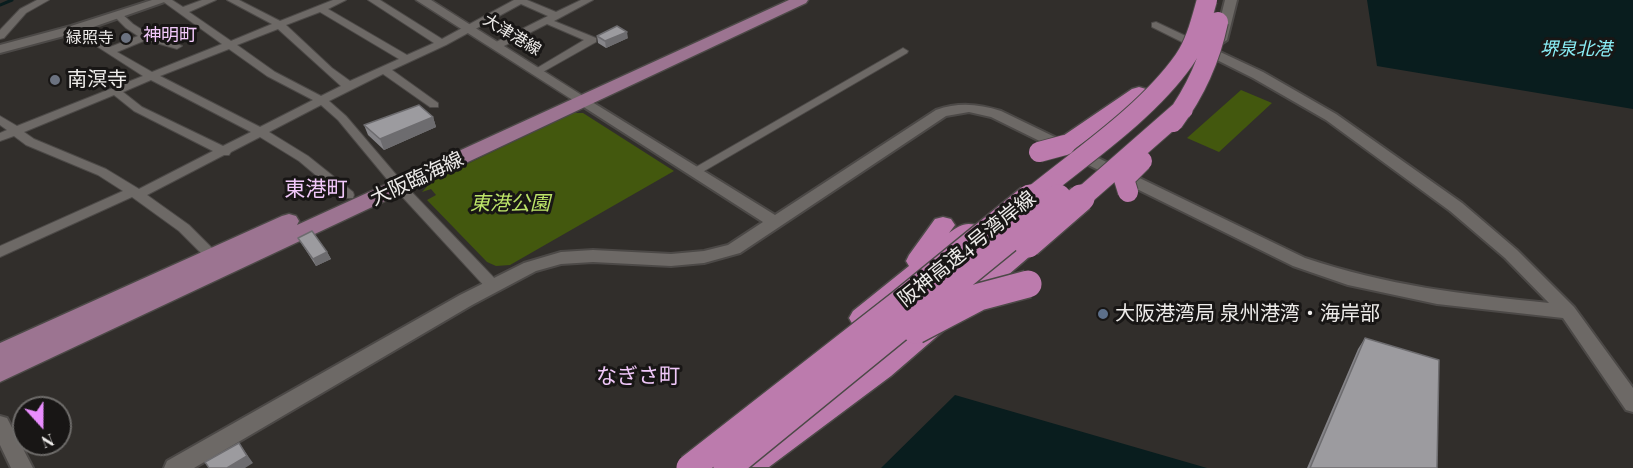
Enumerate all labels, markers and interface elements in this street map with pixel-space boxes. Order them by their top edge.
street label: 大津港線 [480,10,544,60]
district label: 神明町 [143,24,197,46]
place label: 緑照寺 [66,28,114,48]
marker: 緑照寺 [119,31,133,45]
water label: 堺泉北港 [1540,38,1612,60]
place label: 南溟寺 [67,68,127,92]
marker: 南溟寺 [48,73,62,87]
street label: 大阪臨海線 [367,147,467,211]
district label: 東港町 [285,176,347,202]
street label: 阪神高速4号湾岸線 [893,186,1041,312]
park label: 東港公園 [470,192,550,216]
place label: 大阪港湾局 泉州港湾・海岸部 [1115,302,1380,326]
marker: 大阪港湾局 泉州港湾・海岸部 [1096,307,1110,321]
district label: なぎさ町 [596,363,680,389]
north arrow [12,396,72,456]
text: N [39,430,57,453]

